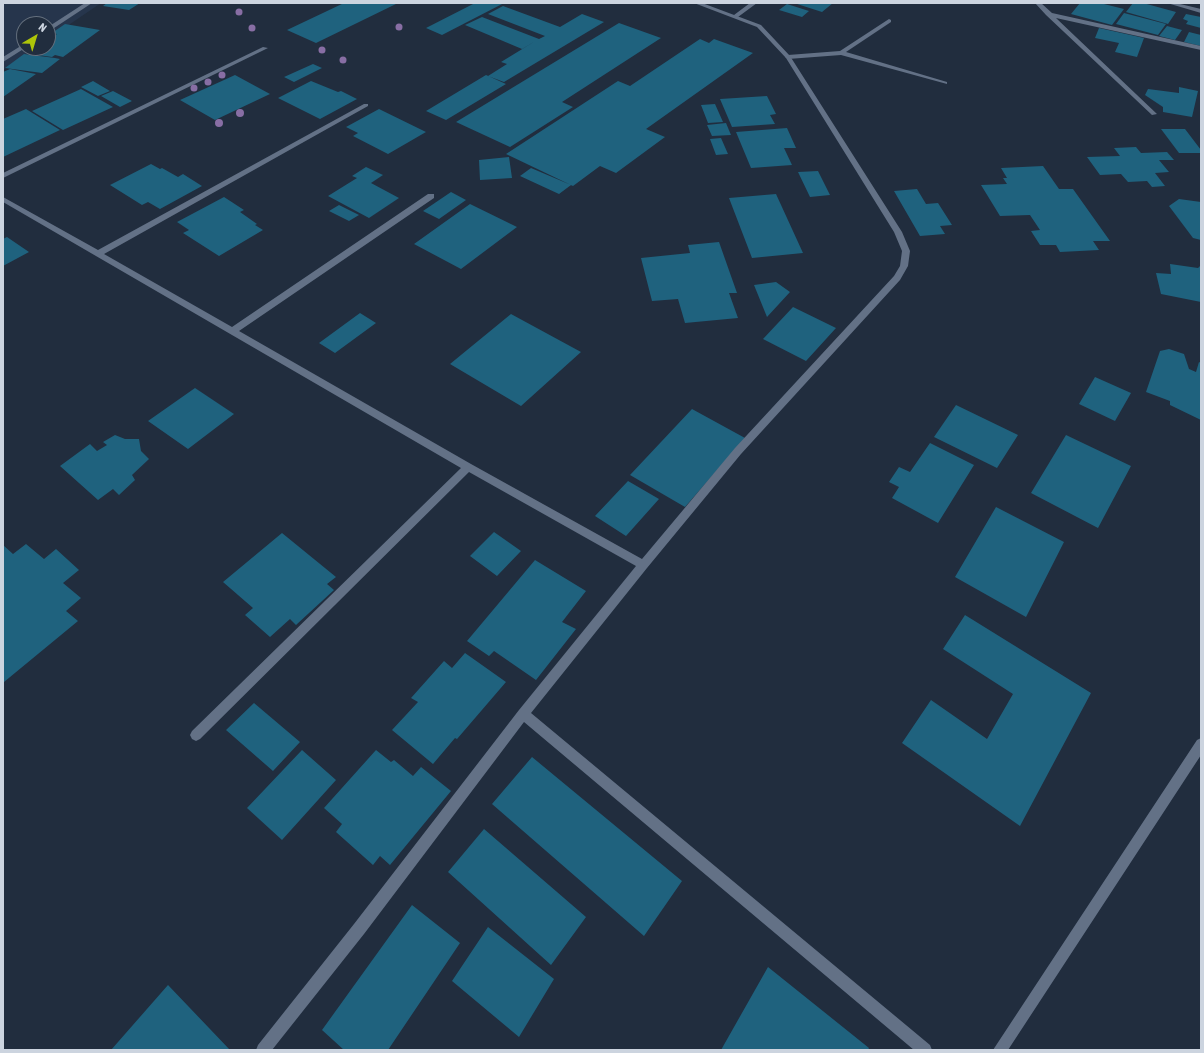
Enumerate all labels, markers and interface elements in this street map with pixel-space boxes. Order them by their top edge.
north arrow [16,16,56,56]
text: N [37,21,49,34]

